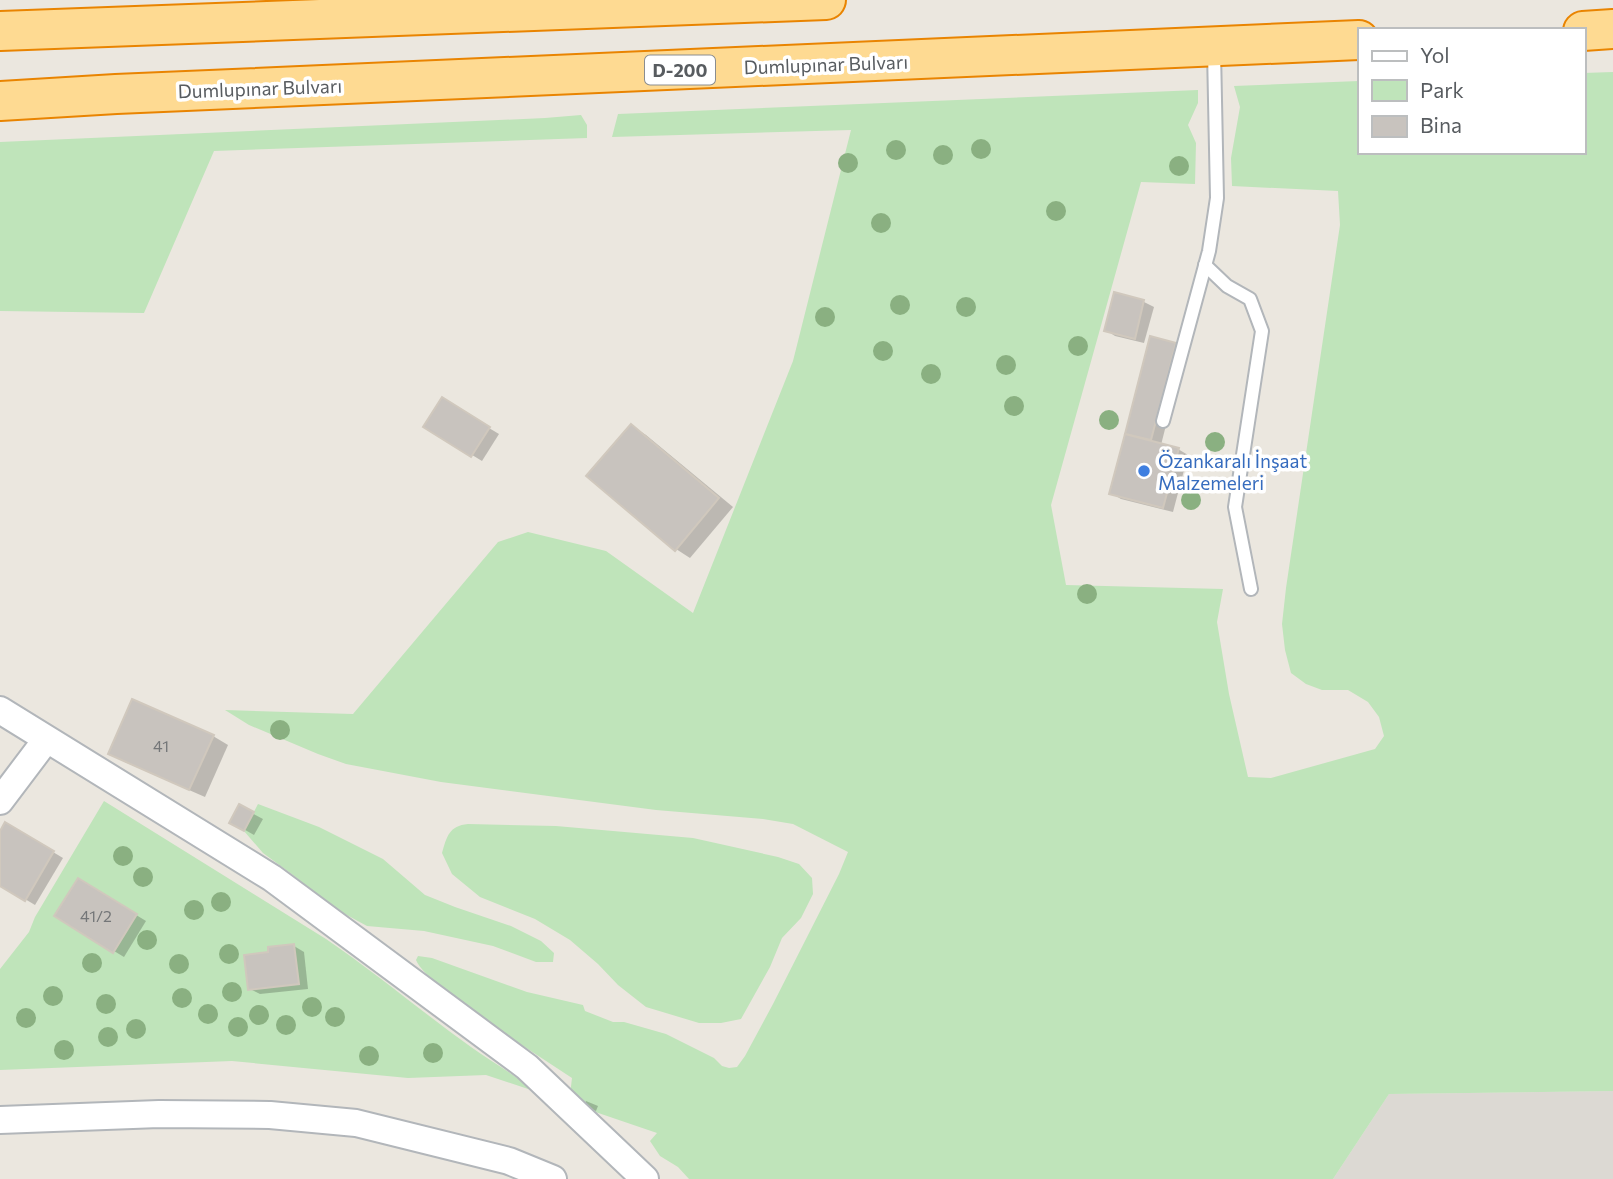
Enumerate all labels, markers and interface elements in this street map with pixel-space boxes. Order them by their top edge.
legend [1358,28,1585,154]
text: Yol [1420,42,1450,67]
street label: Dumlupınar Bulvarı [743,50,909,78]
road number: D-200 [645,56,715,84]
street label: Dumlupınar Bulvarı [177,74,343,102]
text: Park [1420,77,1464,102]
text: Bina [1420,112,1462,137]
place label: Özankaralı İnşaat Malzemeleri [1158,449,1307,494]
marker: Özankaralı İnşaat Malzemeleri [1136,463,1152,479]
house number: 41 [153,736,169,755]
house number: 41/2 [80,906,112,925]

